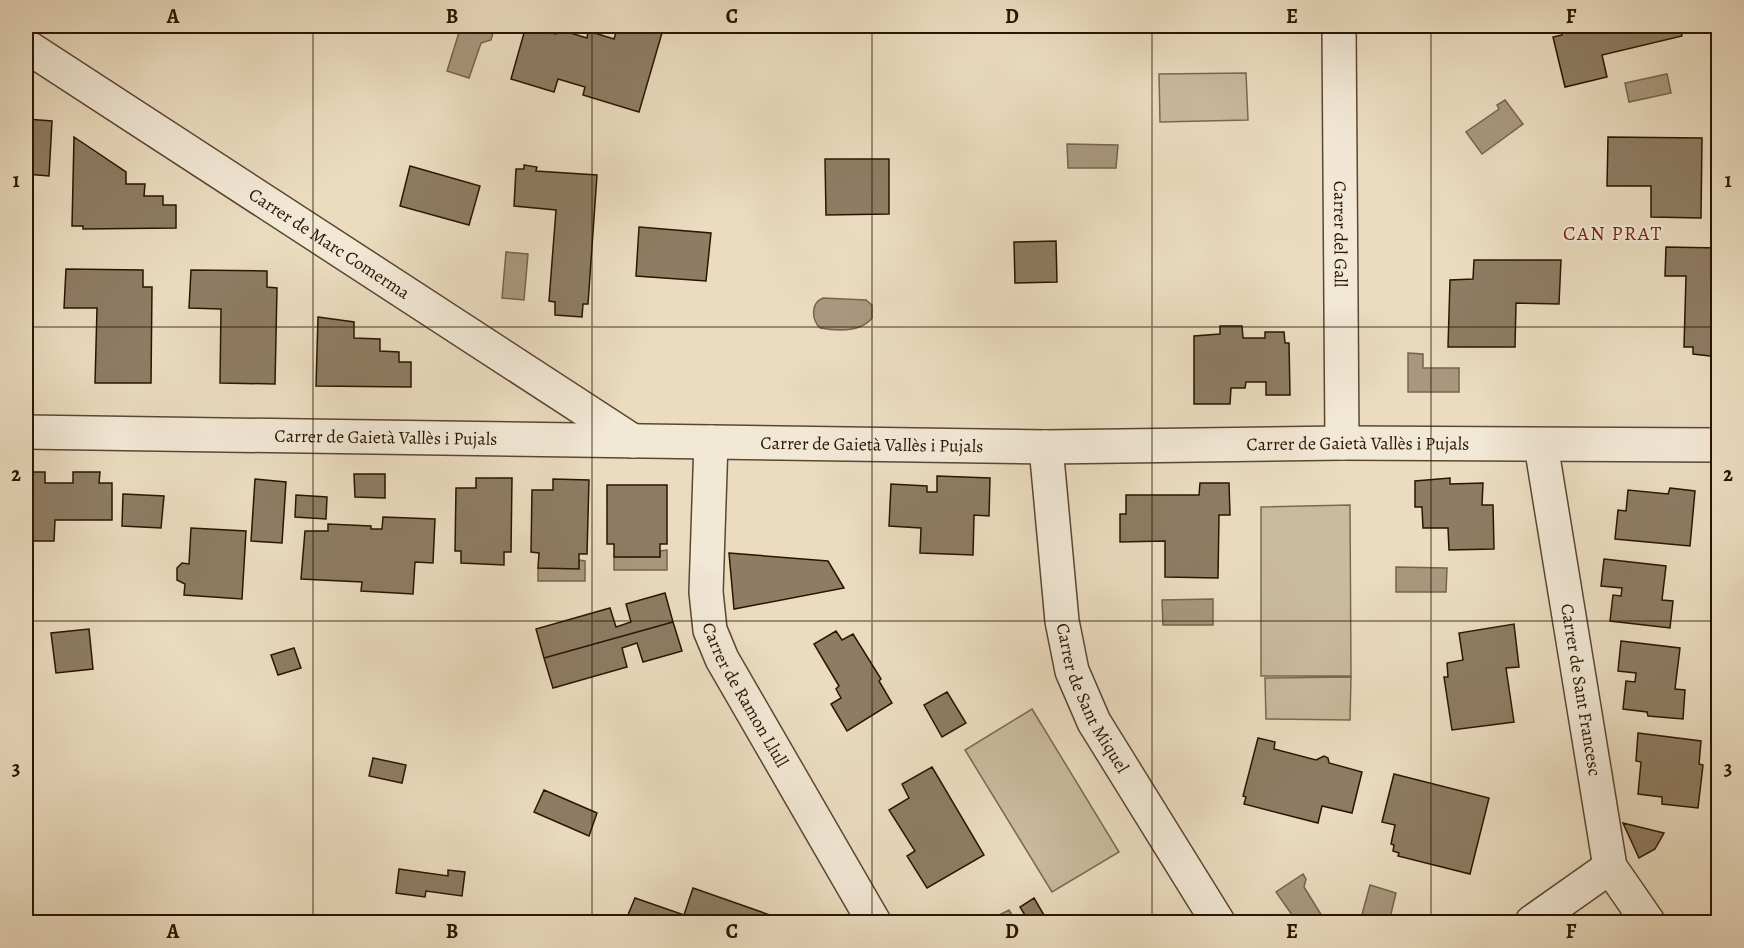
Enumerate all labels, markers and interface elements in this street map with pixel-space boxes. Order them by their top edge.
text: A [166,3,180,30]
text: B [446,3,458,30]
text: C [726,3,738,30]
text: D [1005,3,1019,30]
text: E [1286,3,1298,30]
text: F [1566,3,1577,30]
text: 1 [12,167,20,194]
text: 1 [1724,167,1732,194]
street label: Carrer del Gall [1328,181,1353,288]
street label: Carrer de Marc Comerma [244,182,415,305]
district label: CAN PRAT [1563,220,1663,247]
street label: Carrer de Gaietà Vallès i Pujals [274,424,498,451]
street label: Carrer de Gaietà Vallès i Pujals [760,431,984,458]
street label: Carrer de Gaietà Vallès i Pujals [1246,431,1469,456]
text: 2 [11,461,21,488]
text: 2 [1723,461,1733,488]
street label: Carrer de Sant Francesc [1555,602,1607,778]
street label: Carrer de Sant Miquel [1051,621,1135,778]
street label: Carrer de Ramon Llull [697,622,794,772]
text: 3 [12,755,20,782]
text: 3 [1724,755,1732,782]
text: A [166,918,180,945]
text: B [446,918,458,945]
text: C [726,918,738,945]
text: D [1005,918,1019,945]
text: E [1286,918,1298,945]
text: F [1566,918,1577,945]

